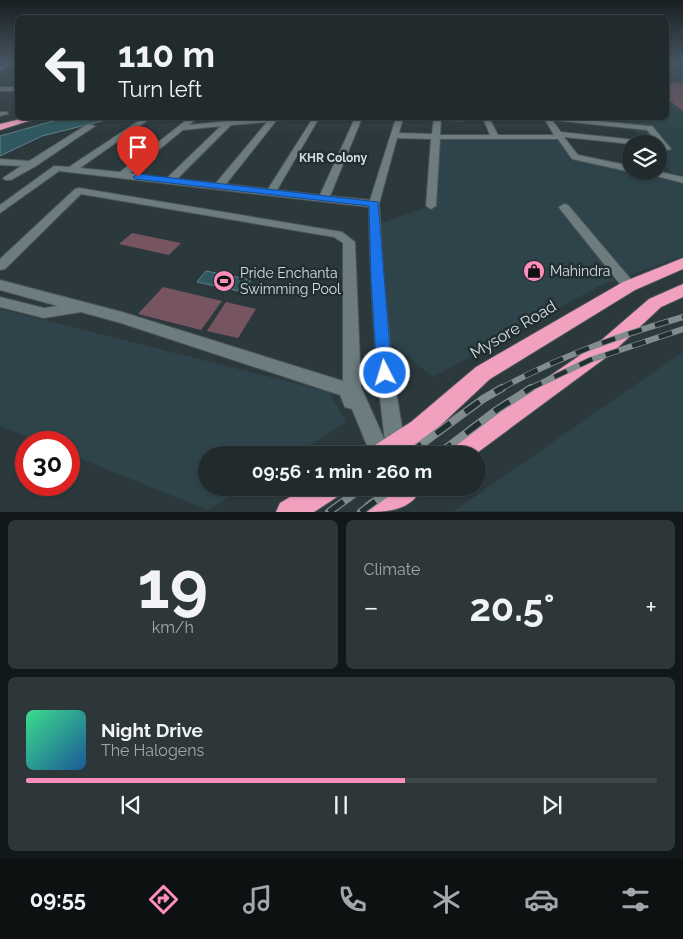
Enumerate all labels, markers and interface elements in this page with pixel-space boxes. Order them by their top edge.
text: 110 m [118,34,215,75]
icon: left [35,35,100,100]
text: Turn left [118,76,202,102]
pin [117,126,159,177]
icon: arrive [124,133,152,161]
map controls [622,135,667,180]
button: layers [622,135,667,180]
district label: KHR Colony [299,151,367,165]
shop icon: Mahindra [522,259,546,283]
place label: Mahindra [550,263,610,279]
place label: Pride Enchanta Swimming Pool [240,265,341,297]
sports icon: Pride Enchanta Swimming Pool [212,269,236,293]
street label: Mysore Road [467,296,560,363]
position arrow [358,346,410,398]
speed limit sign: 30 [15,431,80,496]
text: 09:56 · 1 min · 260 m [252,460,432,482]
text: 19 [138,547,208,623]
text: Climate [364,560,420,579]
text: 20.5° [469,585,555,630]
text: − [364,591,379,624]
text: + [645,591,657,624]
text: km/h [152,618,194,637]
text: Night Drive [101,719,203,741]
text: The Halogens [101,741,204,760]
icon: previous [117,791,145,819]
icon: pause [327,791,355,819]
icon: next [538,791,566,819]
icon: directions [146,882,181,917]
icon: music [240,882,275,917]
icon: phone [335,882,370,917]
icon: climate [429,882,464,917]
icon: car [524,882,559,917]
icon: filters [618,882,653,917]
text: 09:55 [30,886,86,912]

